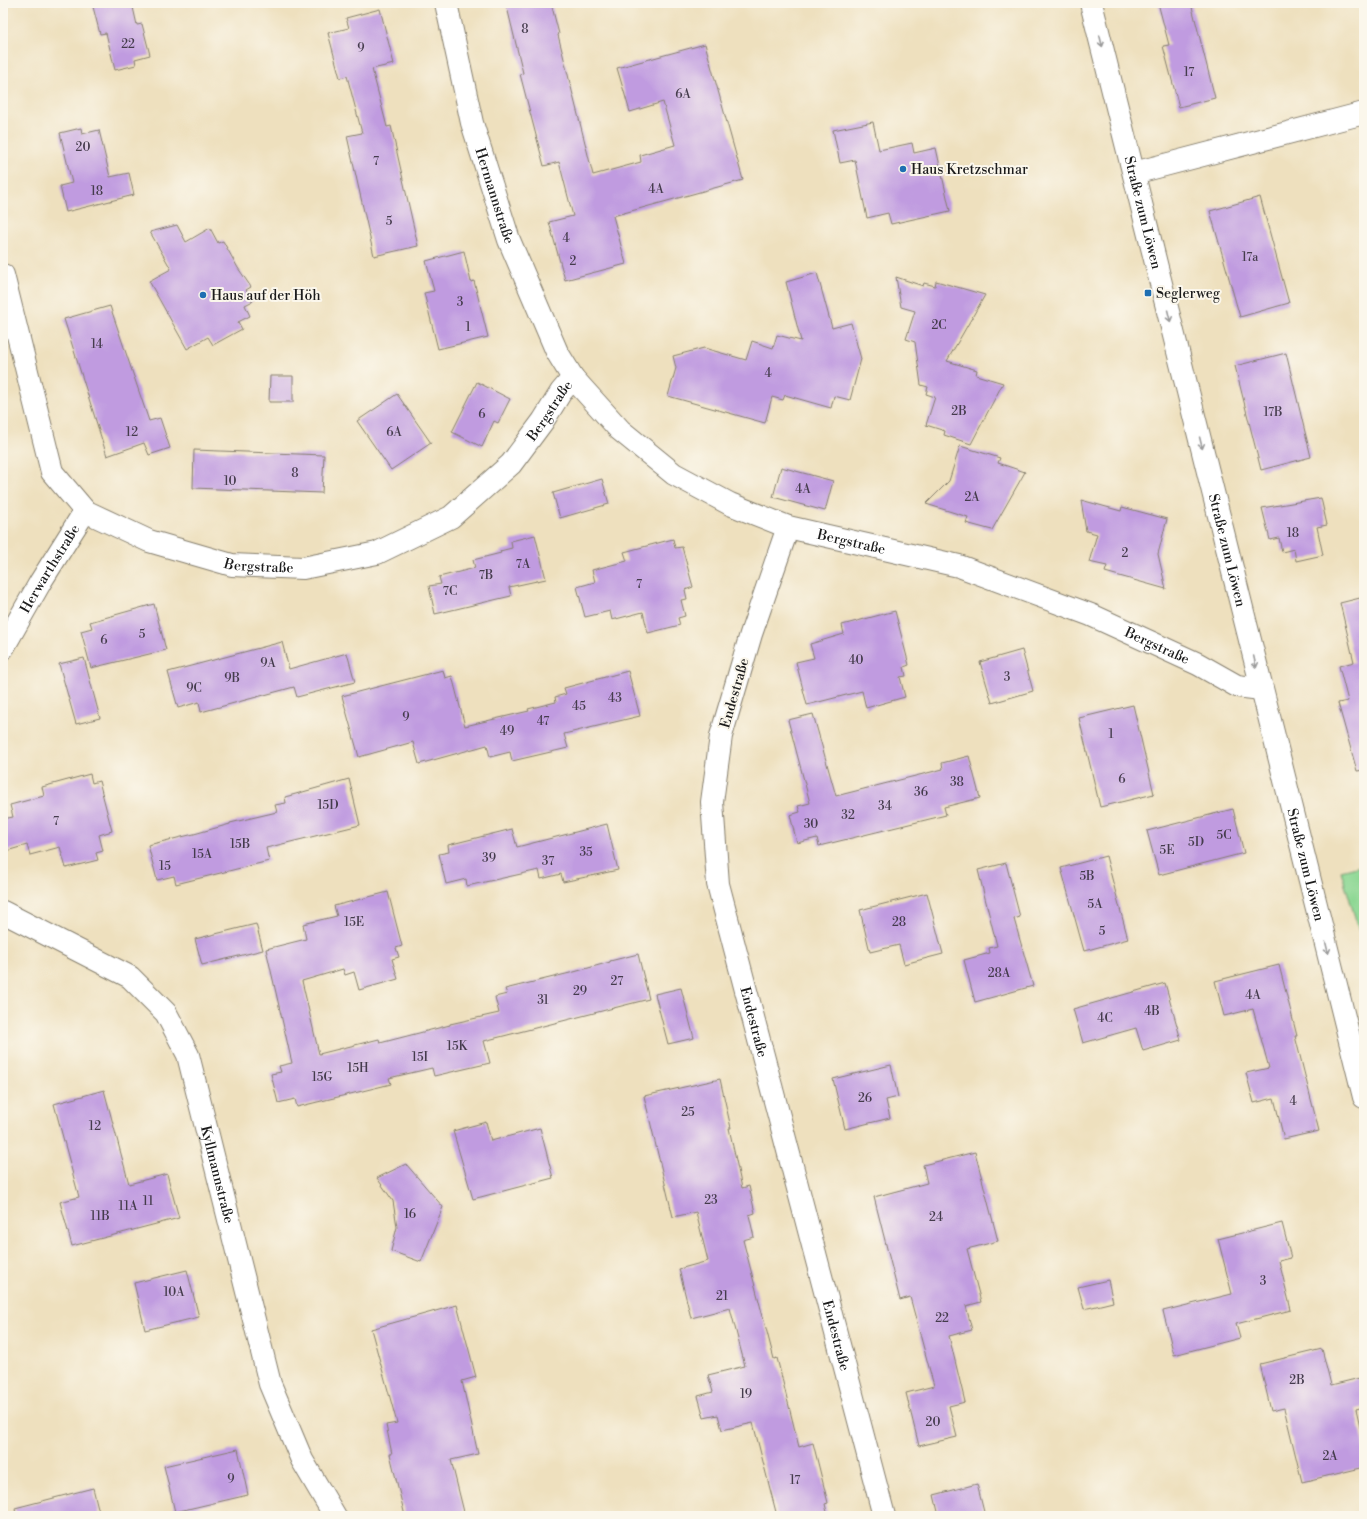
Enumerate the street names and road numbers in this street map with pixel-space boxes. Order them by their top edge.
street label: Hermannstraße [470,146,518,246]
street label: Straße zum Löwen [1120,154,1165,272]
street label: Bergstraße [523,377,577,446]
street label: Straße zum Löwen [1204,492,1249,609]
street label: Herwarthstraße [17,521,84,617]
street label: Bergstraße [814,526,887,559]
street label: Bergstraße [221,555,294,578]
street label: Bergstraße [1121,623,1192,669]
street label: Endestraße [716,656,754,730]
street label: Straße zum Löwen [1282,806,1328,924]
street label: Endestraße [735,985,771,1059]
street label: Kyllmannstraße [196,1124,238,1225]
street label: Endestraße [818,1298,853,1373]

